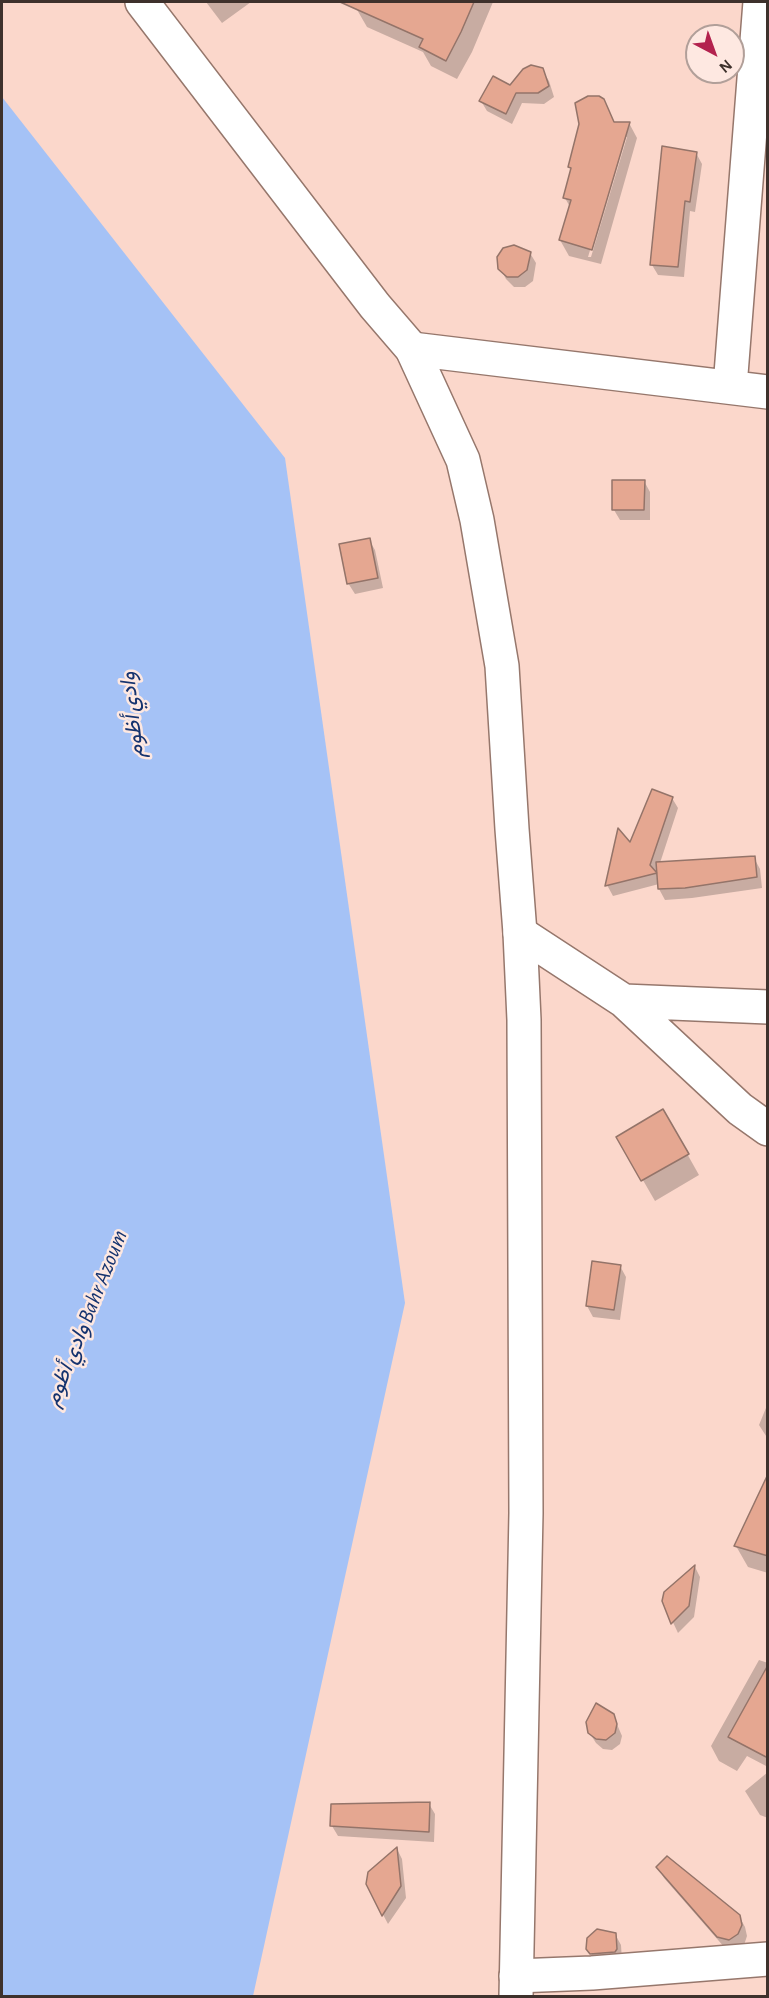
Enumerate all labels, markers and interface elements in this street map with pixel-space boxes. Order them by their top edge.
north arrow [685,24,745,84]
text: N [716,56,735,76]
water label: وادي أظوم [114,671,150,759]
water label: وادي أظوم Bahr Azoum [39,1226,133,1410]

